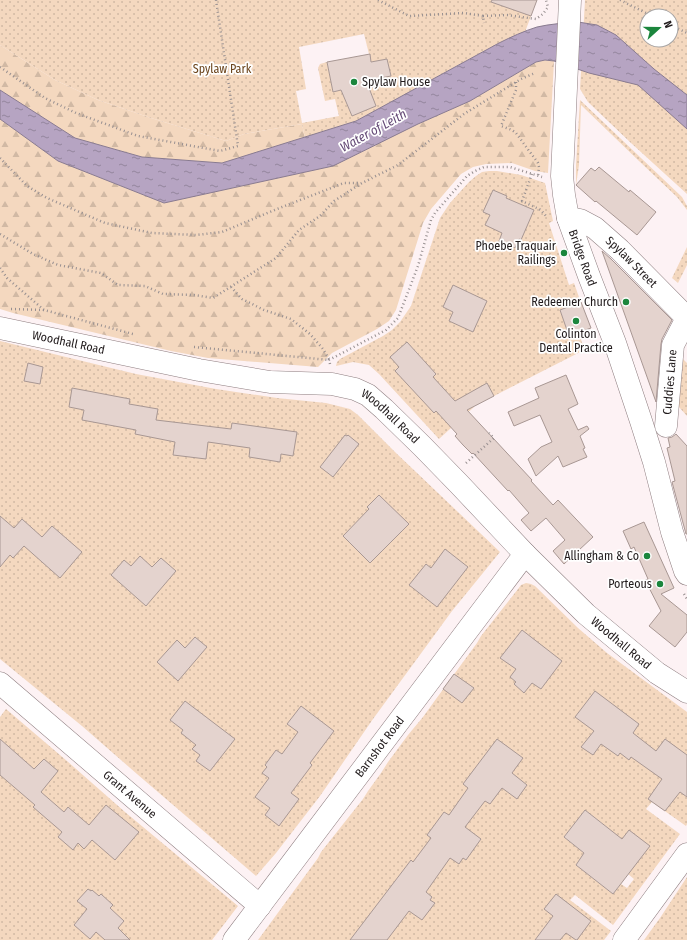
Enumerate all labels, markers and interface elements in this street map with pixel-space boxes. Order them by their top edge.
north arrow [639,8,679,48]
text: N [661,19,675,30]
park label: Spylaw Park [193,62,252,76]
place label: Spylaw House [362,75,430,89]
marker: Spylaw House [349,77,359,87]
water label: Water of Leith [337,106,409,155]
street label: Bridge Road [566,228,599,288]
street label: Spylaw Street [603,234,660,291]
place label: Phoebe Traquair Railings [476,239,557,267]
marker: Phoebe Traquair Railings [559,248,569,258]
place label: Redeemer Church [531,295,618,309]
marker: Redeemer Church [621,297,631,307]
marker: Colinton Dental Practice [571,316,581,326]
place label: Colinton Dental Practice [539,327,613,355]
street label: Woodhall Road [31,328,106,357]
street label: Cuddies Lane [660,349,680,415]
street label: Woodhall Road [359,386,422,446]
place label: Allingham & Co [564,549,639,563]
marker: Allingham & Co [642,551,652,561]
place label: Porteous [608,577,652,591]
marker: Porteous [655,579,665,589]
street label: Woodhall Road [588,614,654,672]
street label: Barnshot Road [352,714,407,780]
street label: Grant Avenue [100,768,159,821]

